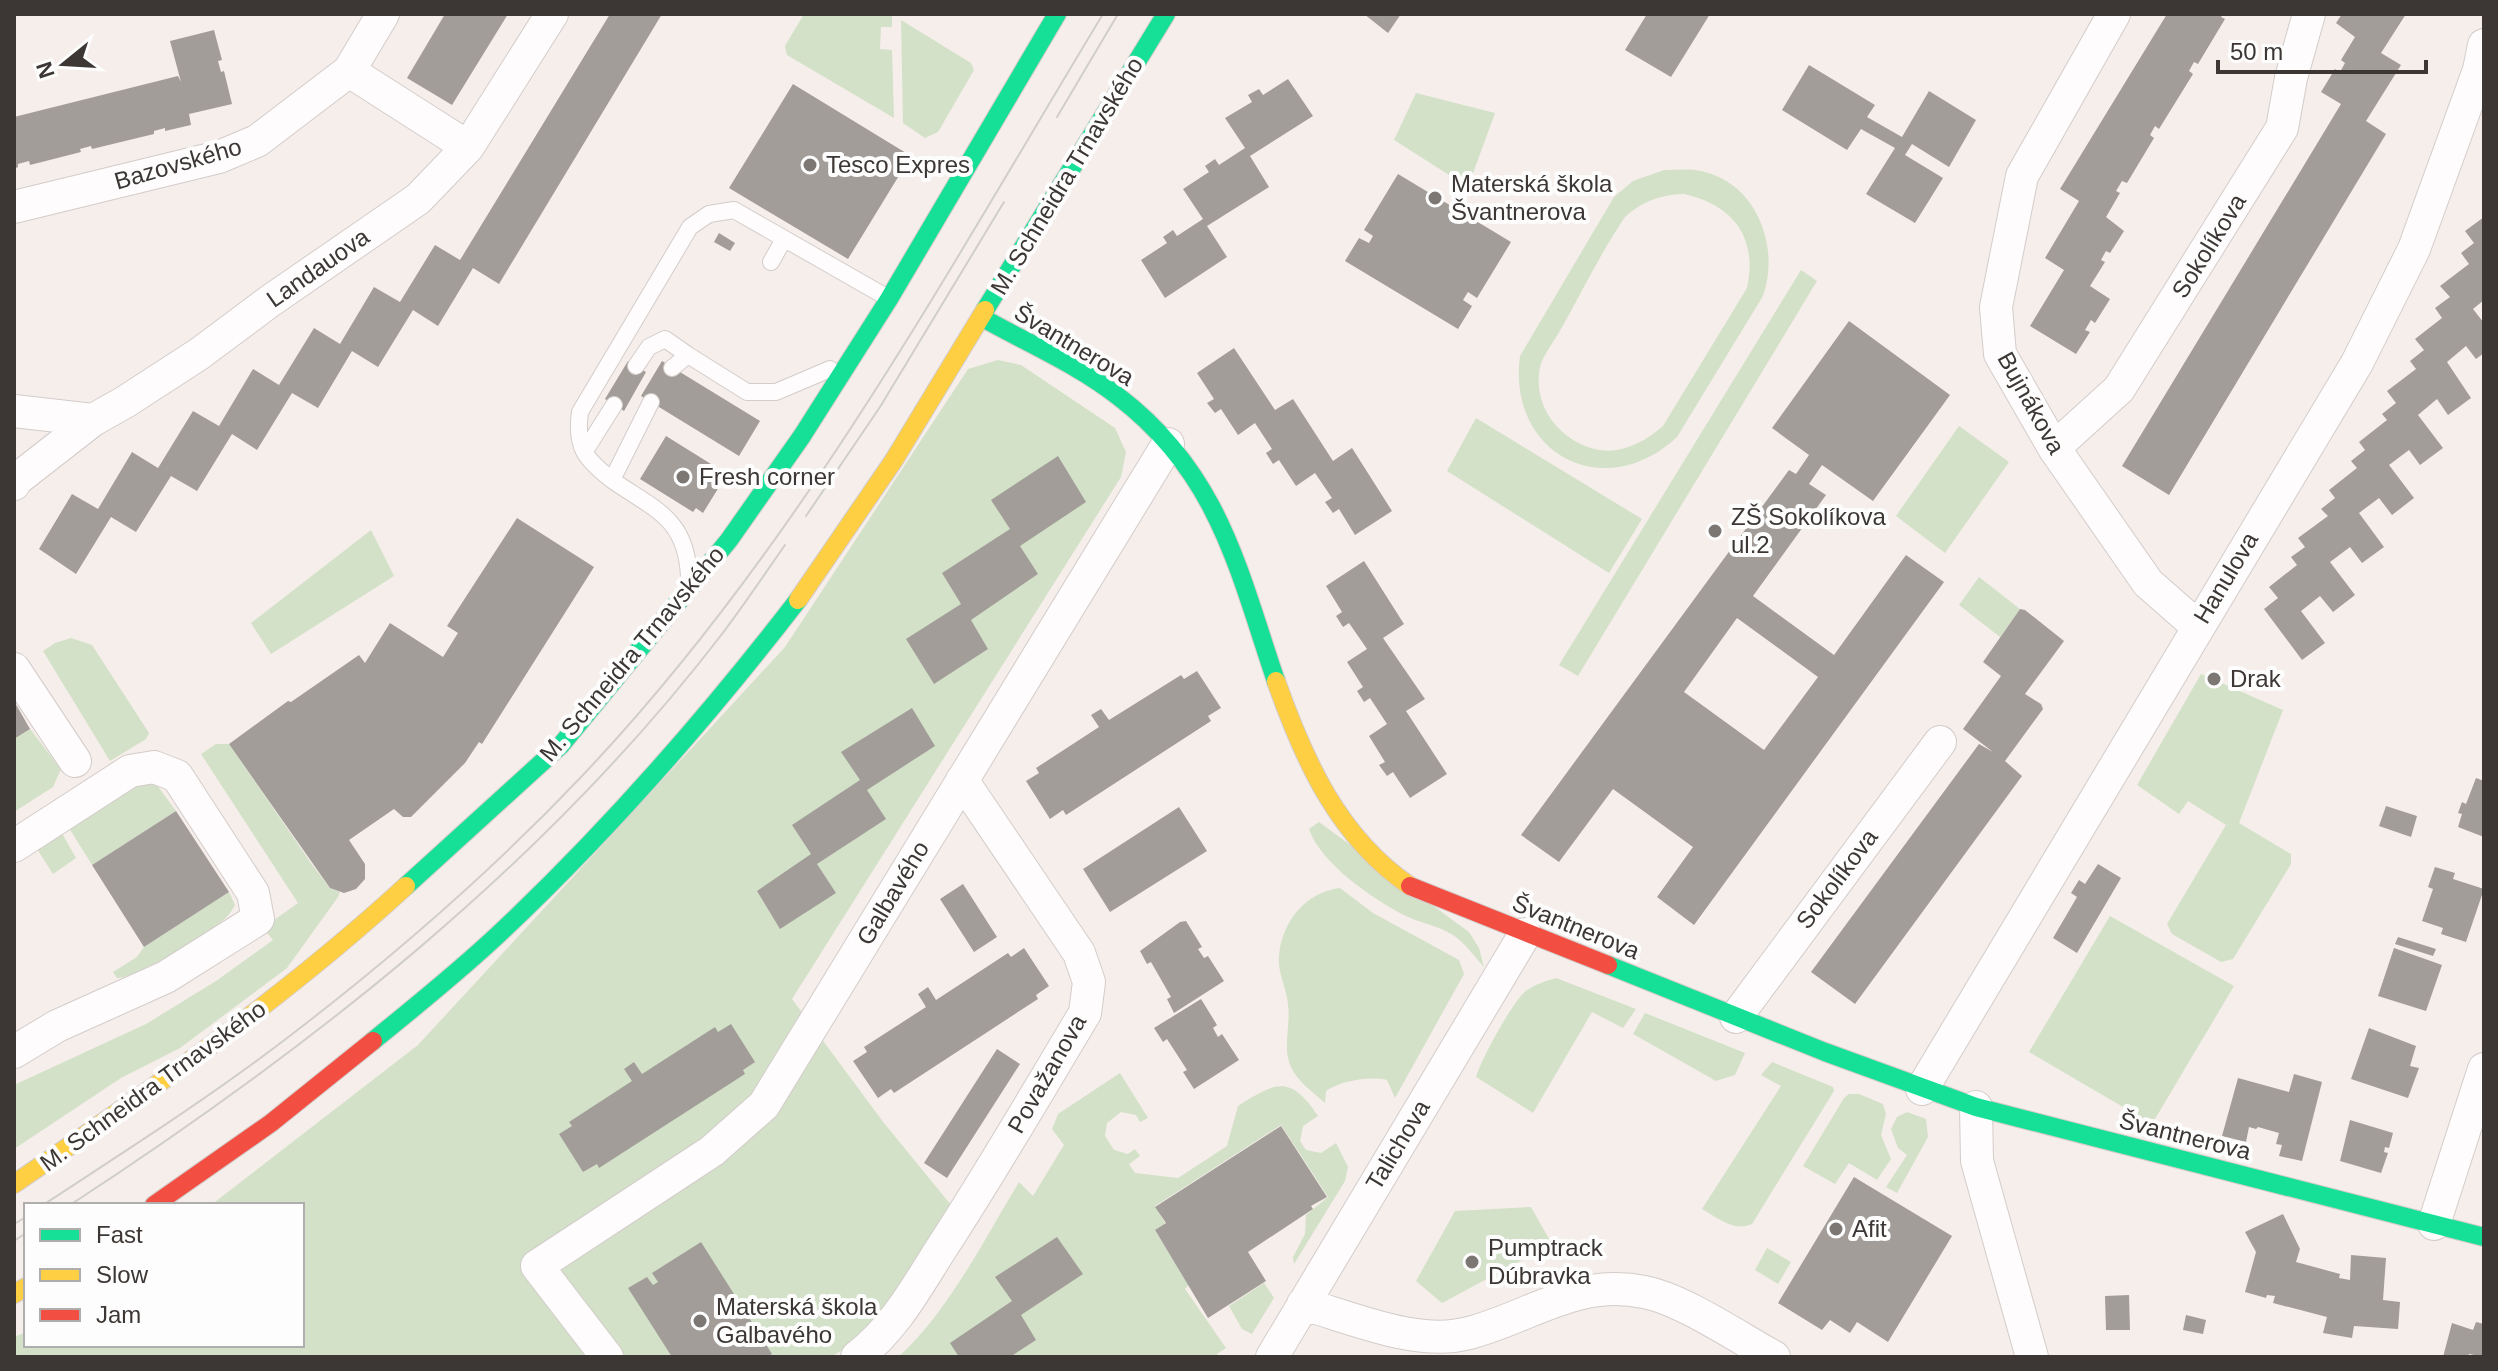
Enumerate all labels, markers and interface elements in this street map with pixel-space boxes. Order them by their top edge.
north arrow [24,24,104,104]
scale bar [2218,24,2426,74]
text: 50 m [2230,38,2283,65]
street label: M. Schneidra Trnavského [985,52,1148,299]
text: N [31,59,60,81]
street label: Bazovského [111,133,244,195]
place label: Tesco Expres [826,151,970,178]
marker: Tesco Expres [801,156,819,174]
place label: Materská škola Švantnerova [1451,170,1613,225]
street label: Sokolíkova [2166,188,2251,303]
marker: Materská škola Švantnerova [1426,189,1444,207]
street label: Landauova [261,222,375,313]
street label: Švantnerova [1010,298,1140,391]
street label: Bujnákova [1992,347,2071,459]
place label: Fresh corner [699,463,835,490]
marker: Fresh corner [674,468,692,486]
place label: ZŠ Sokolíkova ul.2 [1731,503,1886,558]
marker: ZŠ Sokolíkova ul.2 [1706,522,1724,540]
street label: Hanulova [2188,527,2264,628]
street label: M. Schneidra Trnavského [534,541,729,767]
place label: Drak [2230,665,2282,692]
marker: Drak [2205,670,2223,688]
street label: Sokolíkova [1790,823,1883,934]
street label: Galbavého [851,836,934,949]
street label: Švantnerova [1509,889,1644,965]
street label: M. Schneidra Trnavského [35,995,271,1176]
street label: Považanova [1002,1009,1092,1138]
street label: Talichova [1360,1094,1435,1195]
street label: Švantnerova [2116,1106,2254,1165]
legend [24,1203,304,1347]
place label: Afit [1852,1215,1887,1242]
marker: Afit [1827,1220,1845,1238]
text: Fast [96,1221,143,1248]
place label: Pumptrack Dúbravka [1488,1234,1604,1289]
marker: Pumptrack Dúbravka [1463,1253,1481,1271]
text: Slow [96,1261,149,1288]
place label: Materská škola Galbavého [716,1293,878,1348]
text: Jam [96,1301,141,1328]
marker: Materská škola Galbavého [691,1312,709,1330]

